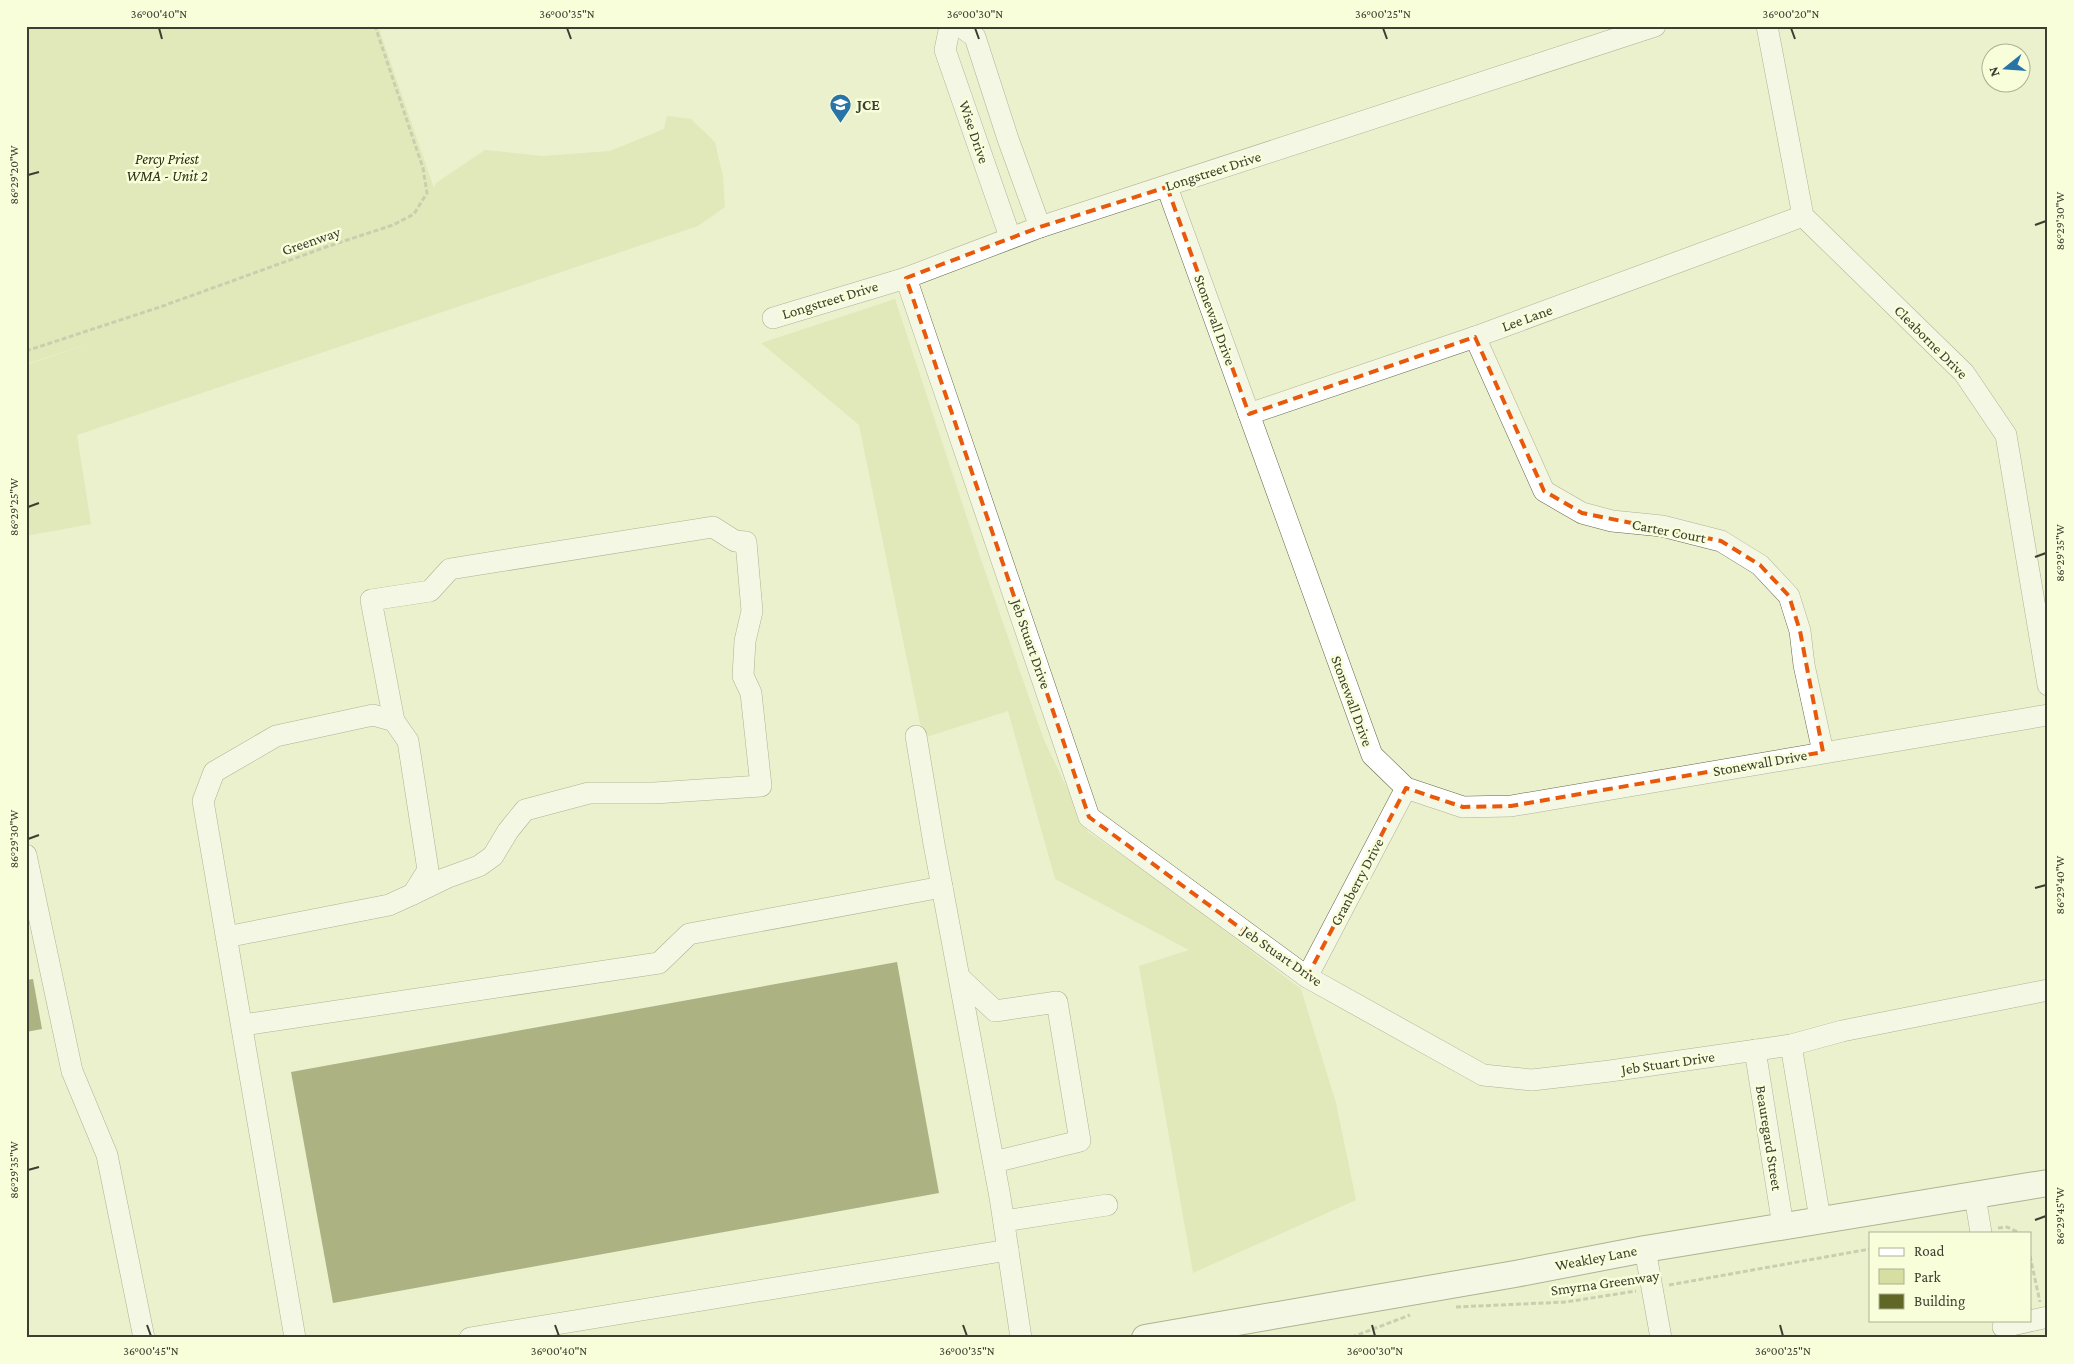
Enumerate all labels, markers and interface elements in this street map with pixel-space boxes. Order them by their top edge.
text: 36°00'40"N [131,7,187,21]
text: 36°00'35"N [539,7,595,21]
text: 36°00'30"N [947,7,1003,21]
text: 36°00'25"N [1355,7,1411,21]
text: 36°00'20"N [1763,7,1819,21]
north arrow [1982,42,2032,92]
text: N [1984,64,2003,79]
school or university icon: JCE [829,93,853,124]
place label: JCE [855,97,880,113]
street label: Wise Drive [956,98,992,166]
text: 86°29'20"W [7,145,21,205]
street label: Longstreet Drive [1163,148,1264,195]
park label: Percy Priest WMA - Unit 2 [126,151,208,184]
text: 86°29'30"W [2053,192,2067,250]
street label: Greenway [280,224,343,259]
street label: Stonewall Drive [1191,273,1239,368]
street label: Longstreet Drive [780,278,881,323]
street label: Lee Lane [1500,301,1555,335]
street label: Cleaborne Drive [1891,302,1971,382]
text: 86°29'25"W [7,478,21,536]
street label: Carter Court [1631,516,1708,546]
text: 86°29'35"W [2053,524,2067,582]
street label: Jeb Stuart Drive [1007,595,1054,692]
street label: Stonewall Drive [1328,654,1376,749]
street label: Stonewall Drive [1712,747,1809,779]
text: 86°29'30"W [7,810,21,868]
street label: Granberry Drive [1327,835,1388,929]
text: 86°29'40"W [2053,856,2067,914]
street label: Jeb Stuart Drive [1237,921,1325,991]
street label: Jeb Stuart Drive [1618,1048,1716,1079]
street label: Beauregard Street [1752,1084,1785,1193]
text: 86°29'35"W [7,1141,21,1199]
text: 86°29'45"W [2053,1187,2067,1245]
legend [1869,1232,2032,1322]
street label: Weakley Lane [1554,1242,1639,1275]
text: Road [1914,1243,1945,1259]
street label: Smyrna Greenway [1550,1267,1661,1300]
text: Park [1914,1269,1941,1285]
text: Building [1914,1293,1965,1310]
text: 36°00'45"N [123,1344,179,1358]
text: 36°00'40"N [531,1344,587,1358]
text: 36°00'35"N [939,1344,995,1358]
text: 36°00'30"N [1347,1344,1403,1358]
text: 36°00'25"N [1755,1344,1811,1358]

